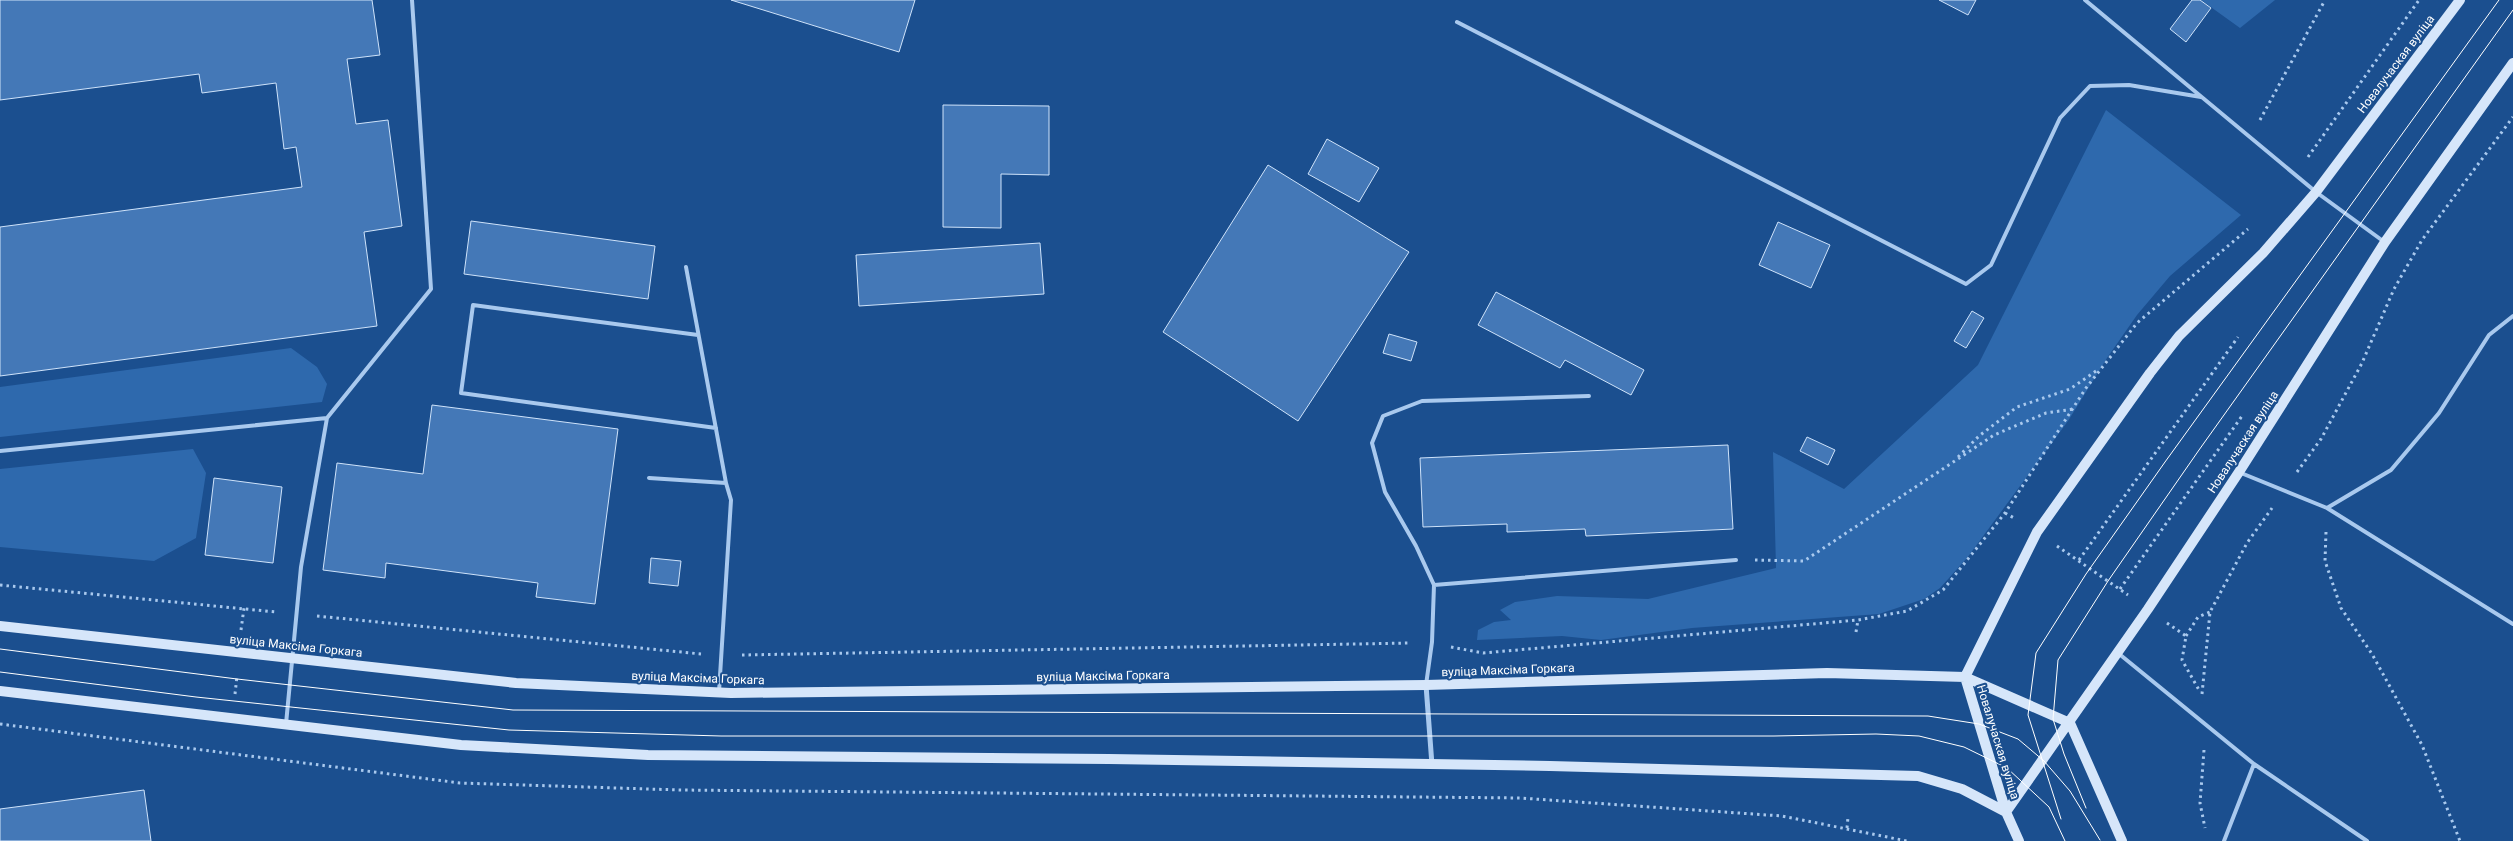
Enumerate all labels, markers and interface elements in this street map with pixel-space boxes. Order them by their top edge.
street label: Новалучаская вуліца [2355,12,2437,116]
street label: Новалучаская вуліца [2205,388,2281,496]
street label: вуліца Максіма Горкага [229,632,363,660]
street label: вуліца Максіма Горкага [1441,661,1575,679]
street label: вуліца Максіма Горкага [1036,668,1170,684]
street label: вуліца Максіма Горкага [631,669,765,687]
street label: Новалучаская вуліца [1974,683,2022,801]

